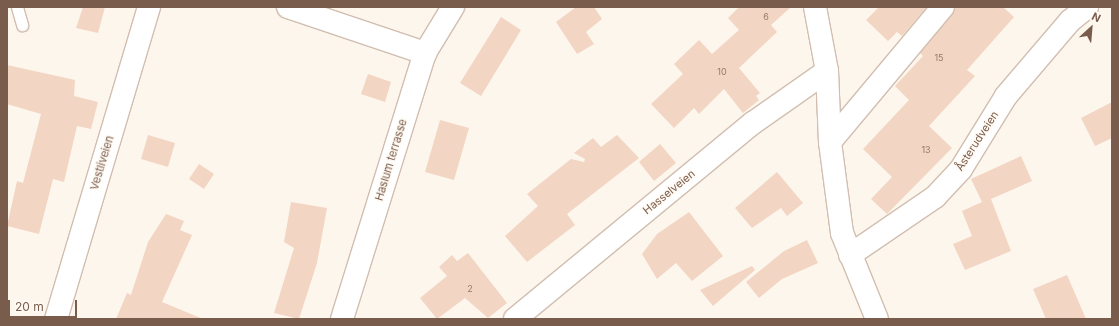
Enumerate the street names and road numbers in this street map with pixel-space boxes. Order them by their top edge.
street label: Åsterudveien [953,109,1001,173]
street label: Haslum terrasse [372,118,410,202]
street label: Vestliveien [87,134,117,192]
street label: Hasselveien [640,167,698,217]

